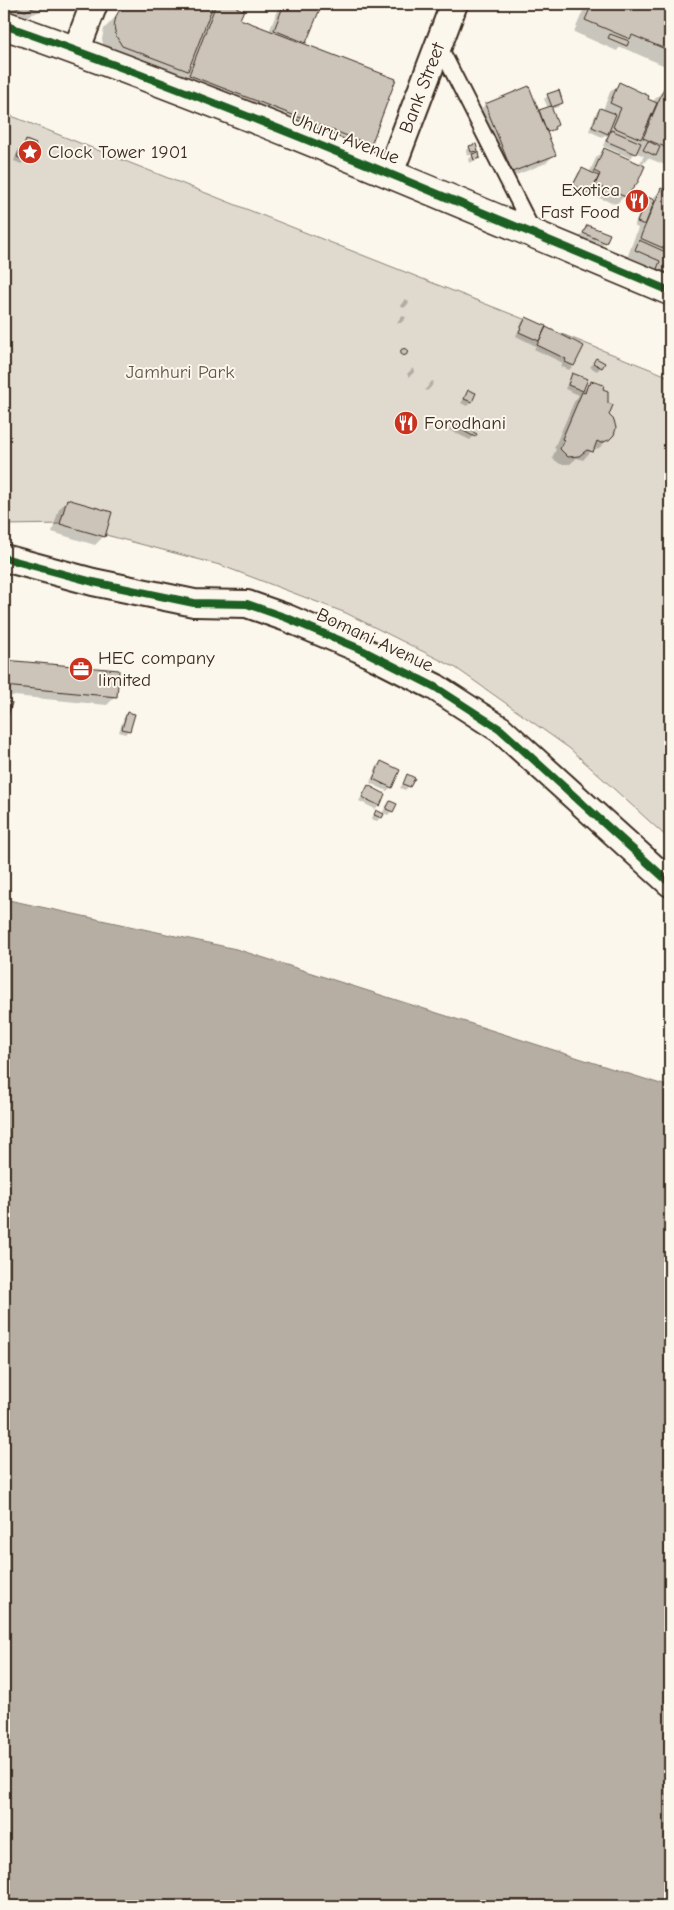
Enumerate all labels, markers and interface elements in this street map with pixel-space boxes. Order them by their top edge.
street label: Bank Street [395,39,450,136]
street label: Uhuru Avenue [288,107,402,169]
place icon: Clock Tower 1901 [17,139,43,165]
place label: Clock Tower 1901 [48,141,188,163]
place label: Exotica Fast Food [541,179,620,223]
restaurant icon: Exotica Fast Food [624,188,650,214]
park label: Jamhuri Park [126,361,235,383]
restaurant icon: Forodhani [393,410,419,436]
place label: Forodhani [424,412,506,434]
street label: Bomani Avenue [313,603,437,677]
place label: HEC company limited [98,647,215,691]
office icon: HEC company limited [68,656,94,682]

